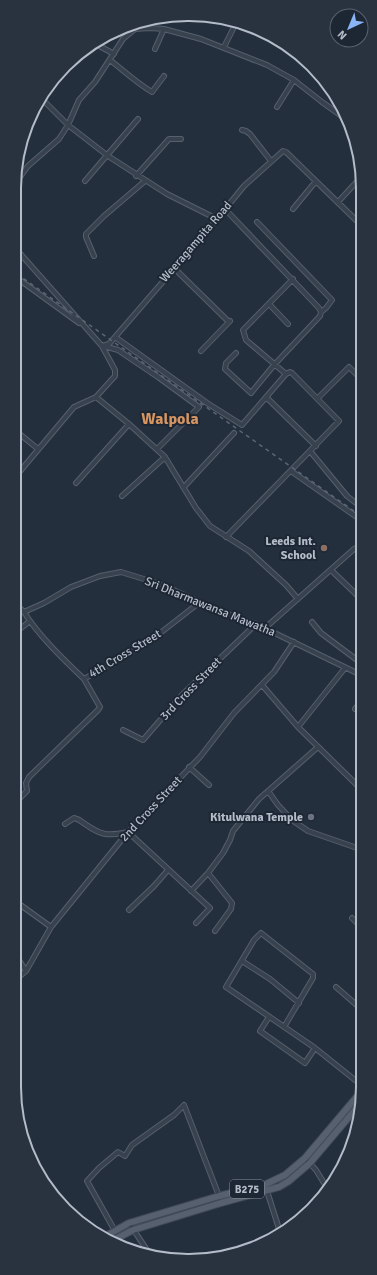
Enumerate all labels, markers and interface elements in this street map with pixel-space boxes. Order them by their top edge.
north arrow [329,8,369,48]
text: N [335,27,350,42]
street label: Weeragampita Road [157,198,235,286]
district label: Walpola [141,409,199,429]
place label: Leeds Int. School [265,534,316,563]
marker: Leeds Int. School [319,543,329,553]
street label: Sri Dharmawansa Mawatha [142,574,278,640]
street label: 4th Cross Street [86,626,164,682]
street label: 3rd Cross Street [157,654,225,724]
street label: 2nd Cross Street [117,773,185,845]
place label: Kitulwana Temple [210,810,303,825]
marker: Kitulwana Temple [306,812,316,822]
road number: B275 [230,1180,264,1198]

